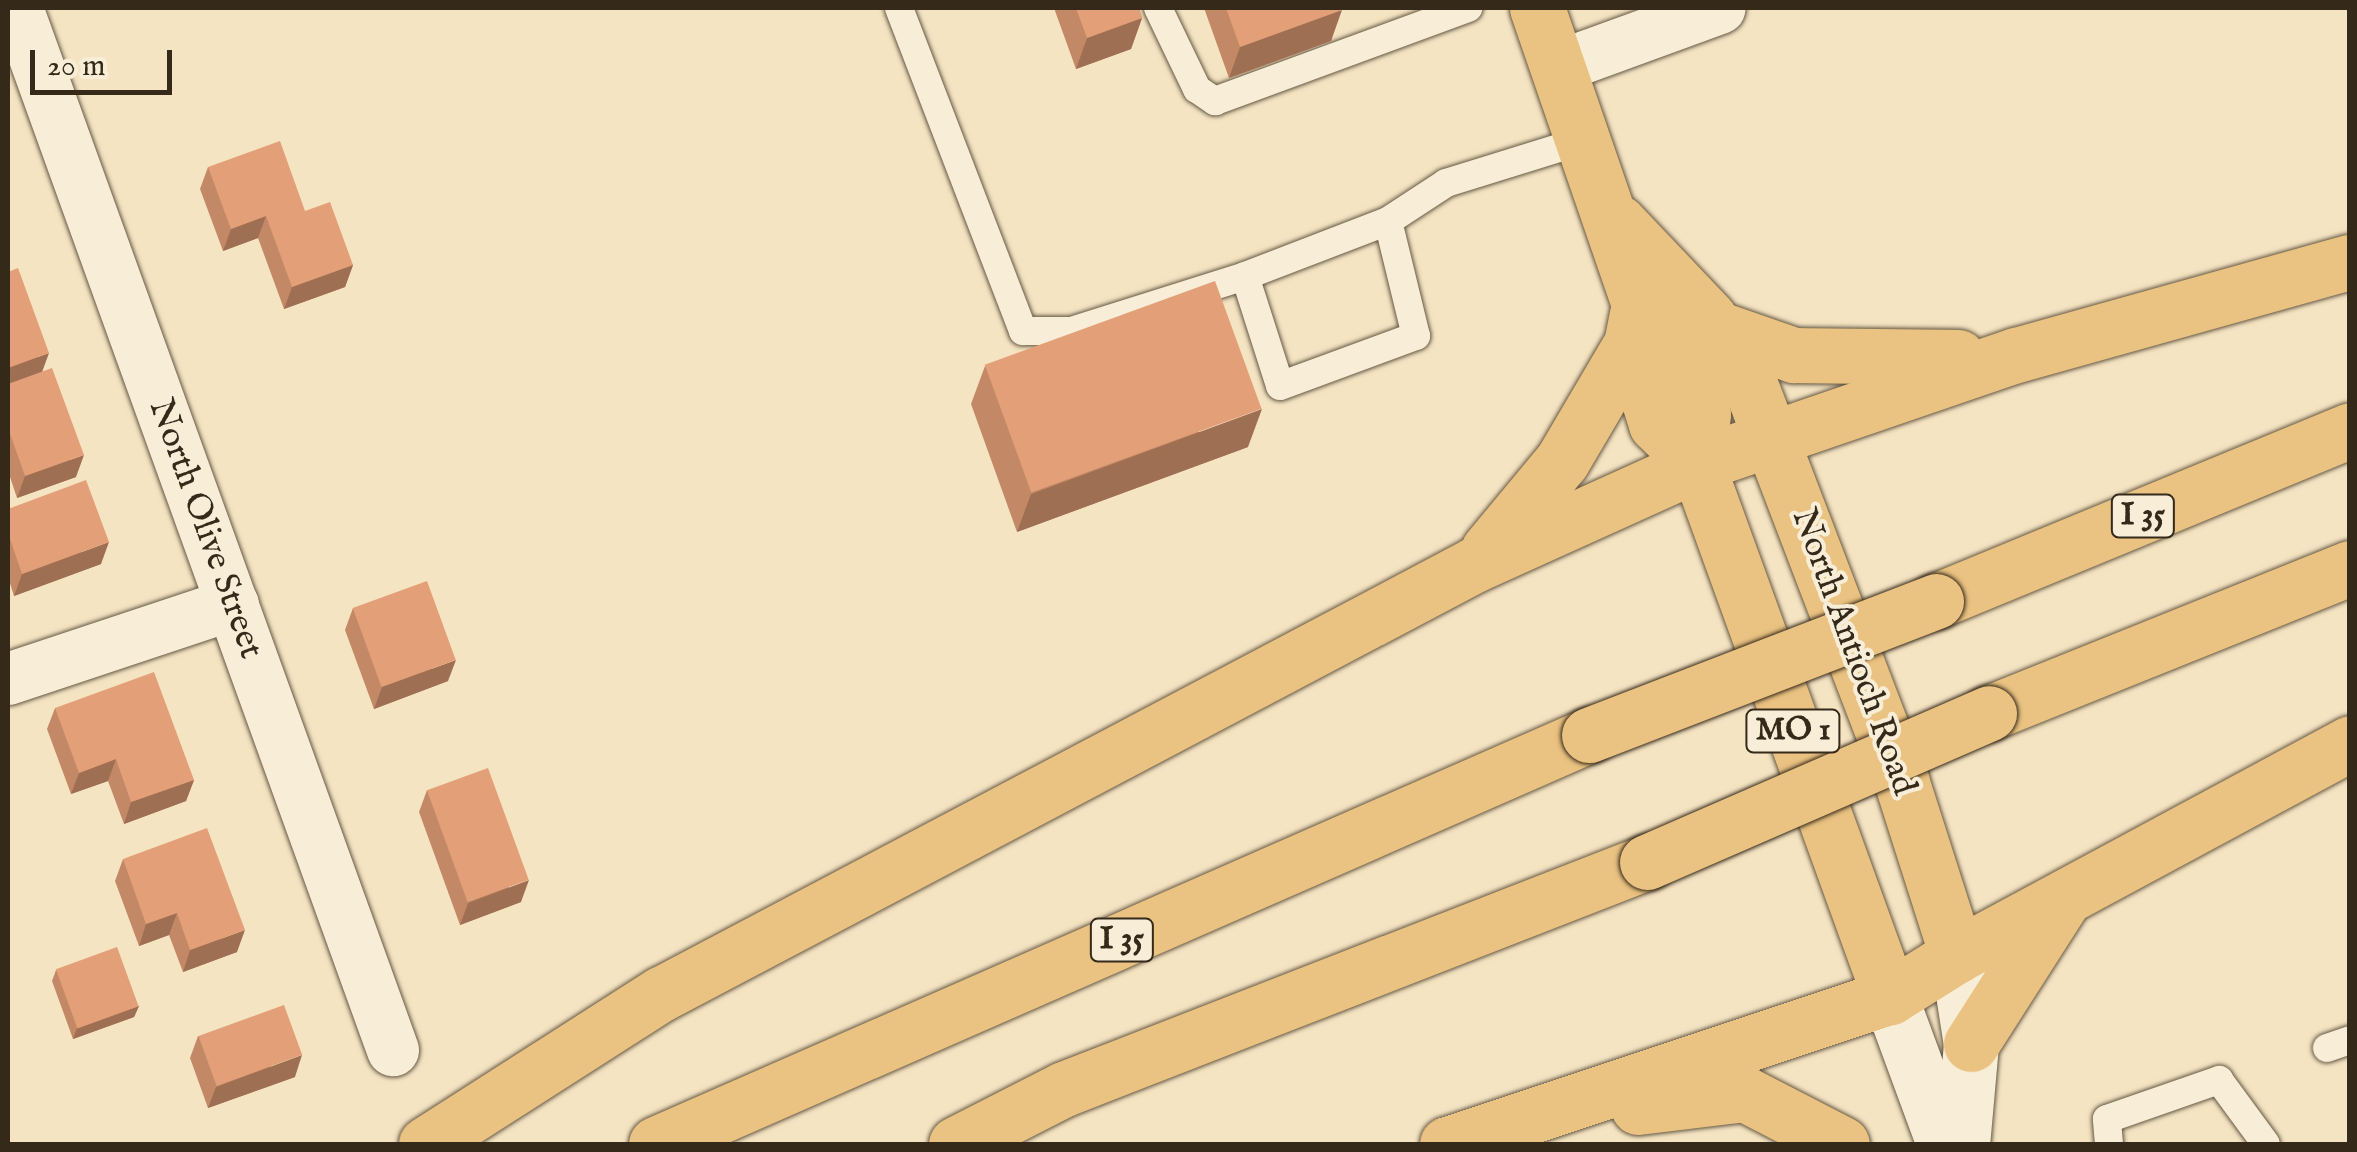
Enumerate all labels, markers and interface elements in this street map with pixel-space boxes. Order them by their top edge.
scale bar [35,30,178,92]
text: 20 m [47,48,106,86]
street label: North Olive Street [139,394,271,664]
road number: I 35 [2110,489,2176,543]
street label: North Antioch Road [1782,503,1924,801]
road number: MO 1 [1743,704,1843,758]
road number: I 35 [1090,913,1154,967]

